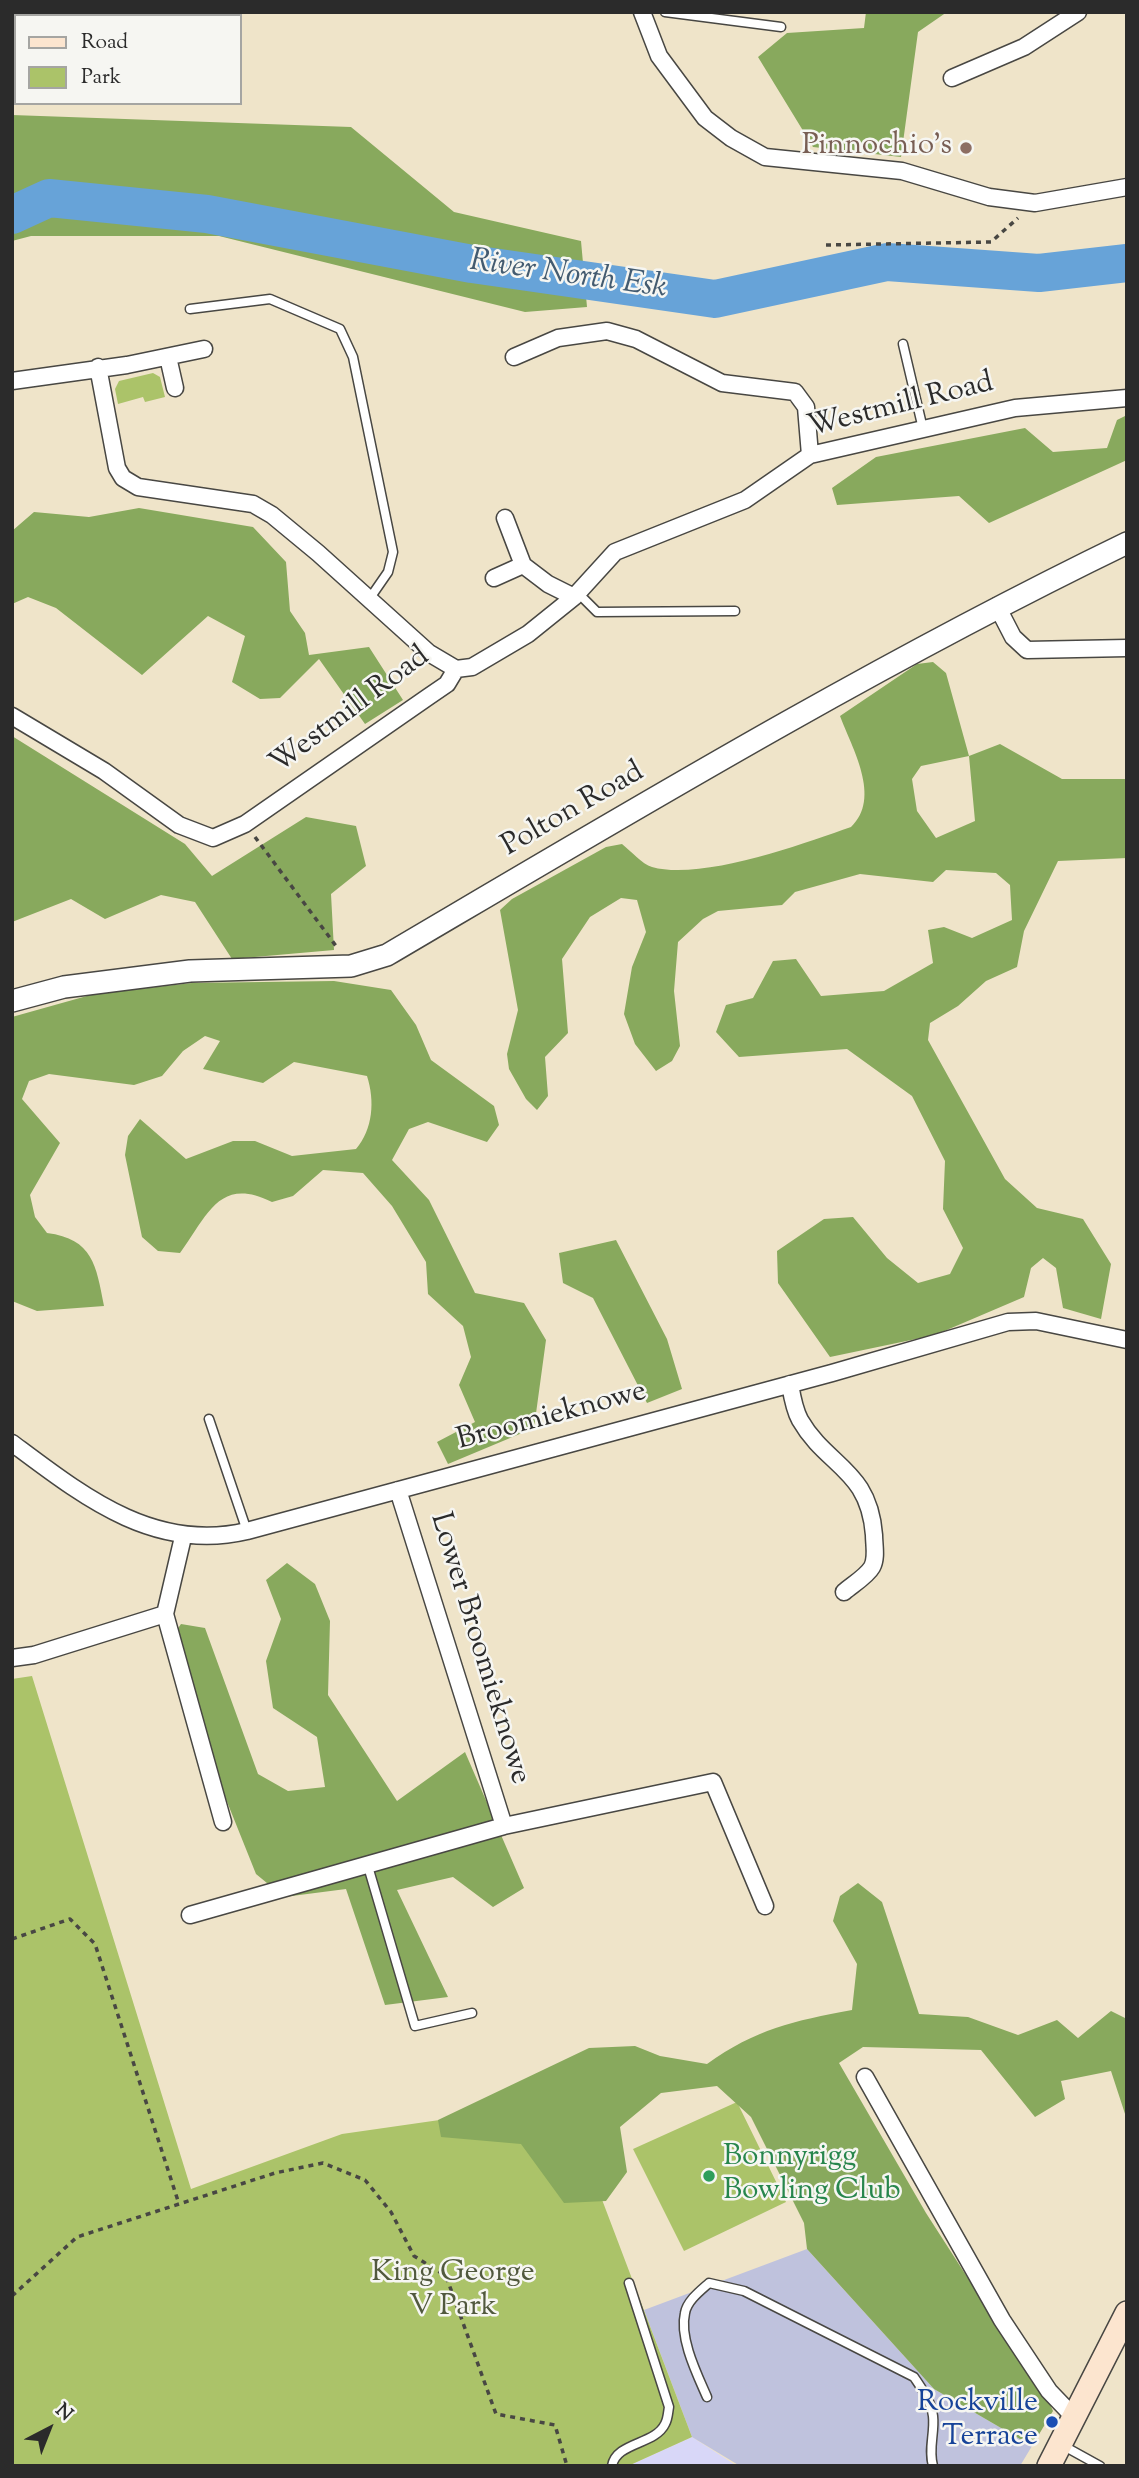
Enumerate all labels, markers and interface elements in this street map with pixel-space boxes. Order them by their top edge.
legend [14,14,242,105]
text: Road [81,28,128,58]
text: Park [81,63,121,93]
place label: Pinnochio's [802,130,952,166]
marker: Pinnochio's [958,140,974,156]
water label: River North Esk [467,244,669,310]
street label: Westmill Road [804,367,998,447]
street label: Westmill Road [264,640,438,784]
street label: Polton Road [497,756,651,866]
street label: Broomieknowe [453,1375,651,1461]
street label: Lower Broomieknowe [420,1509,536,1789]
place label: Bonnyrigg Bowling Club [723,2141,901,2212]
marker: Bonnyrigg Bowling Club [701,2168,717,2184]
park label: King George V Park [371,2257,535,2328]
place label: Rockville Terrace [917,2387,1038,2458]
north arrow [14,2394,84,2464]
text: N [49,2398,78,2428]
marker: Rockville Terrace [1044,2414,1060,2430]

